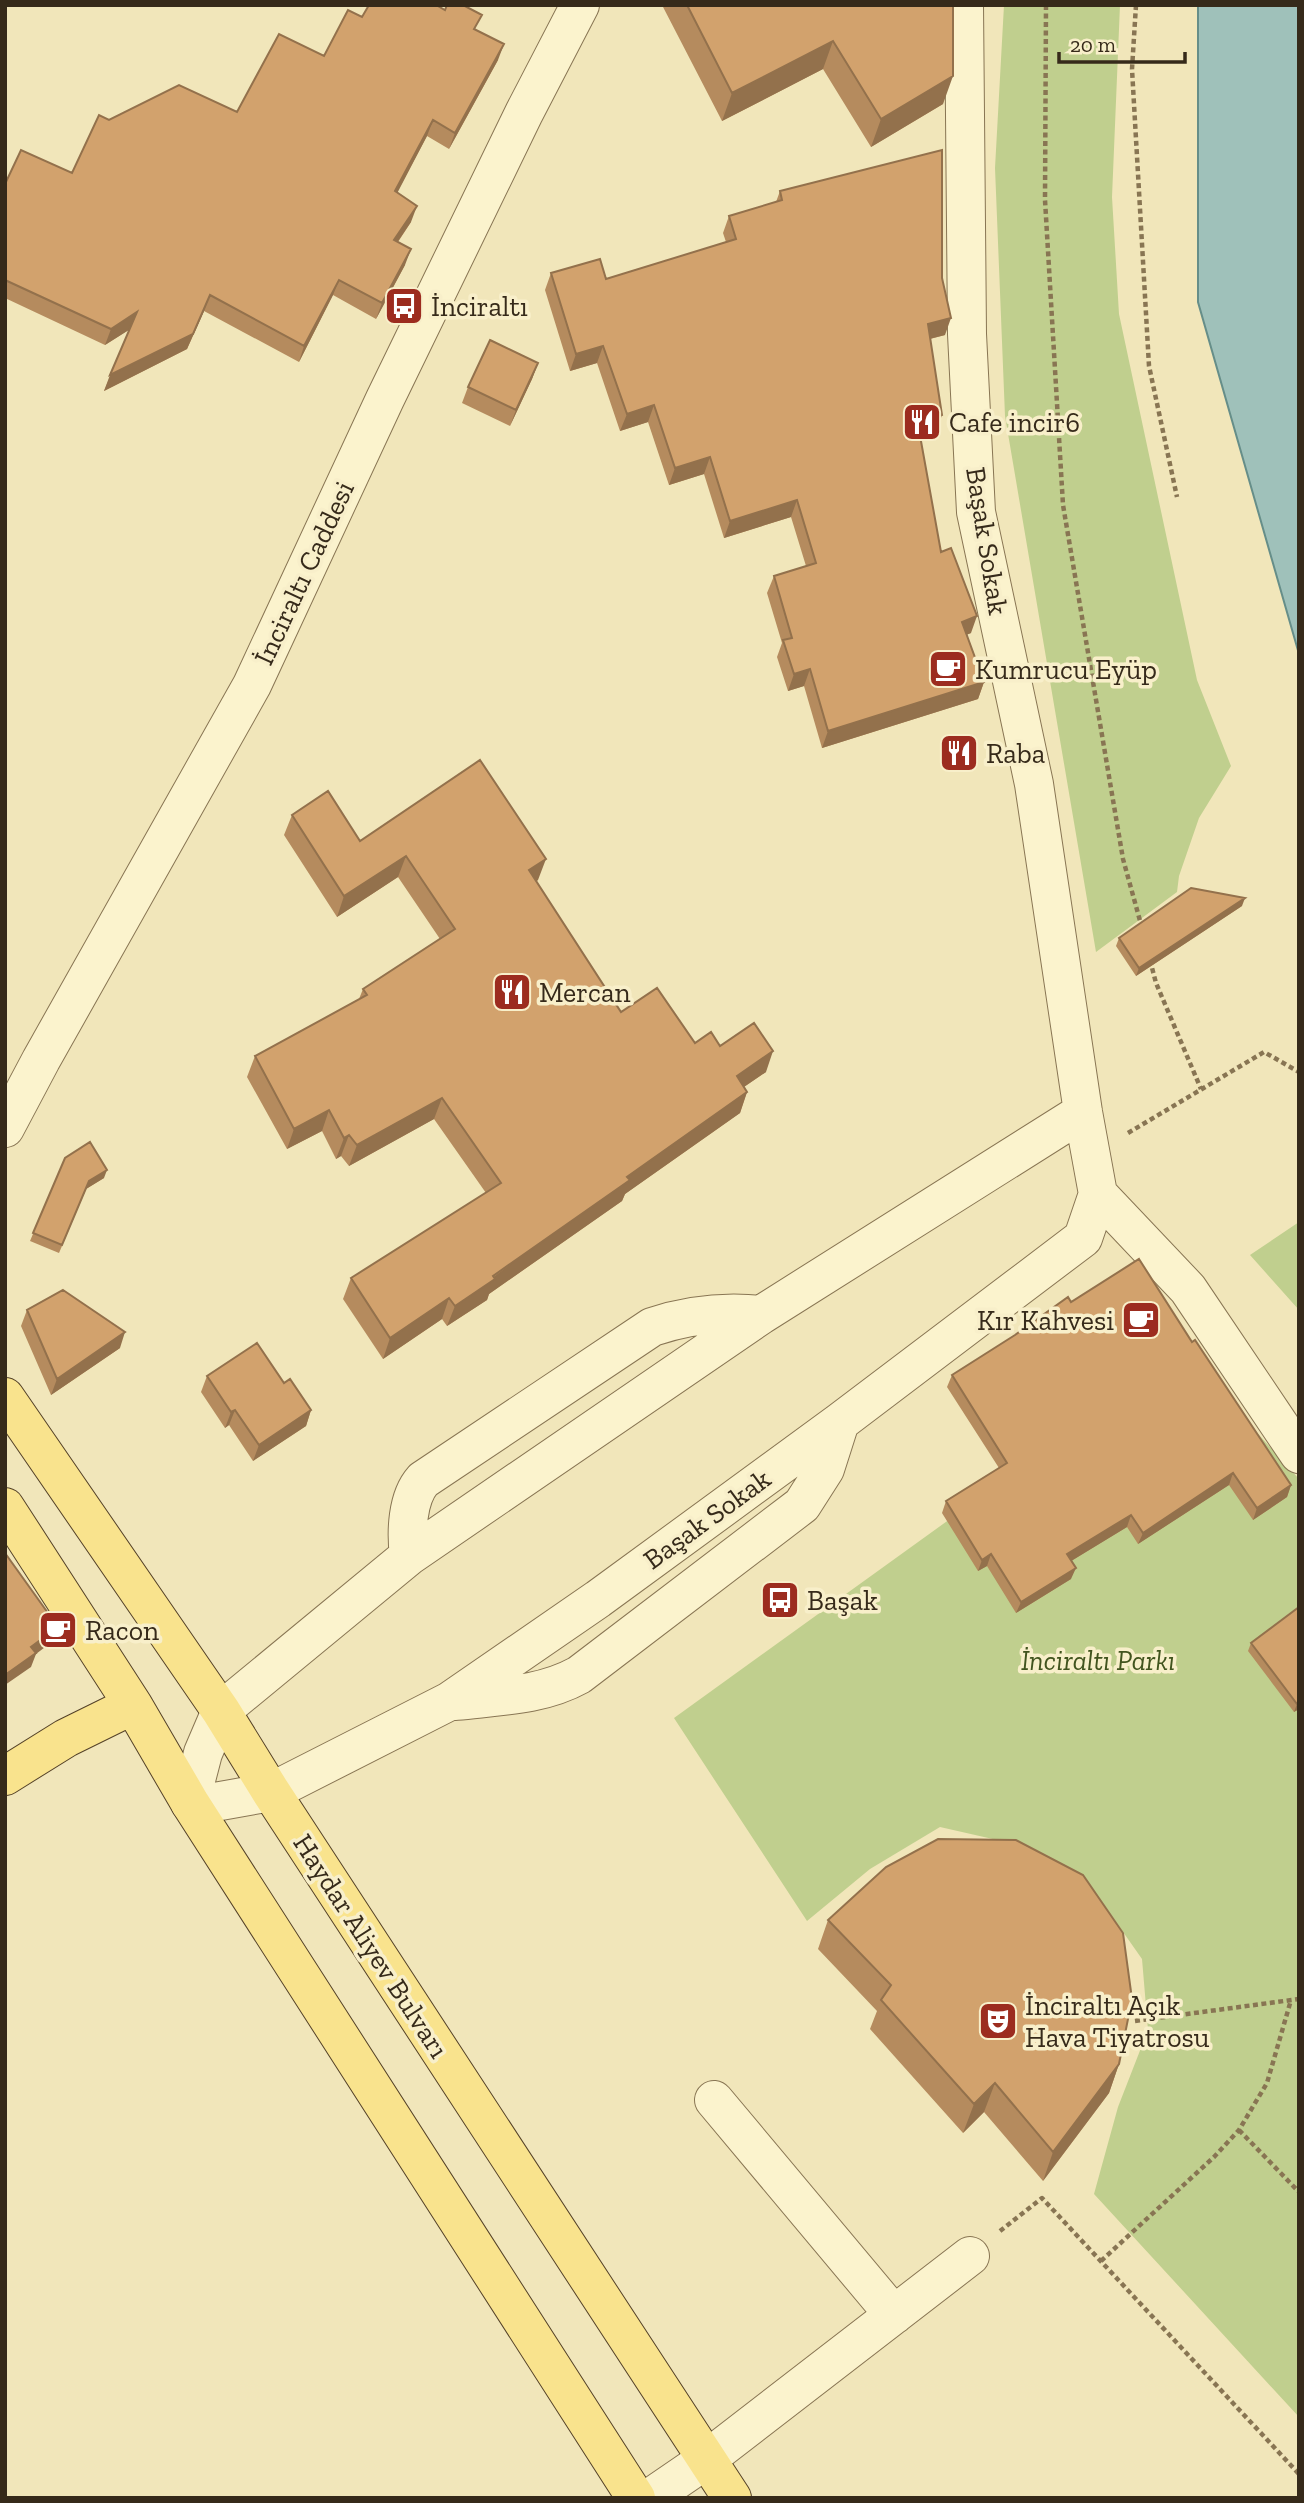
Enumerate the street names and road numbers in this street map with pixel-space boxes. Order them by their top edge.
street label: Başak Sokak [959,465,1015,618]
street label: İnciraltı Caddesi [247,476,361,670]
street label: Başak Sokak [637,1462,777,1576]
street label: Haydar Aliyev Bulvarı [286,1828,456,2064]

